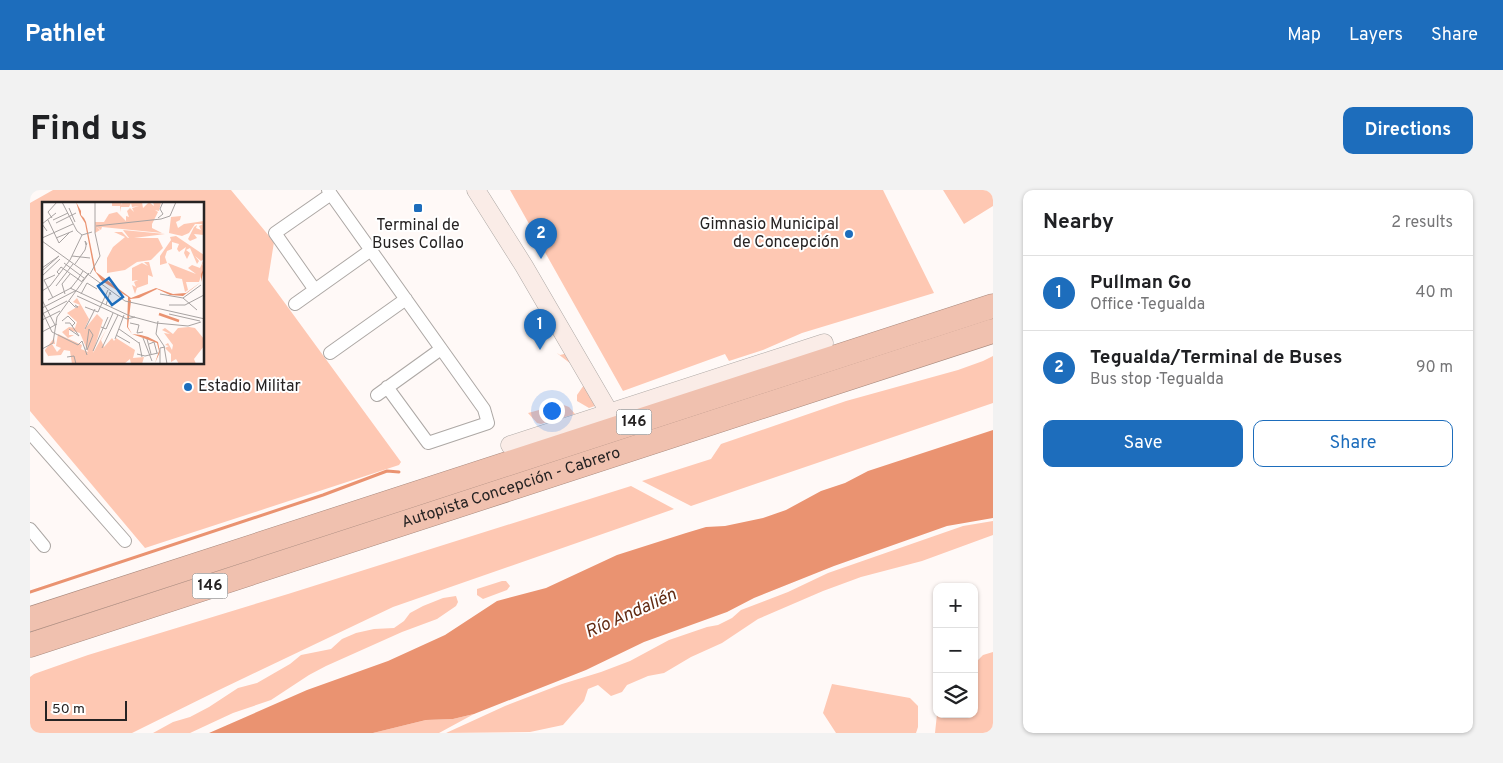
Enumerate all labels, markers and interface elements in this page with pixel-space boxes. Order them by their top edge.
text: Pathlet [25,20,106,50]
text: Map [1287,24,1321,47]
text: Layers [1349,24,1403,47]
text: Share [1431,24,1478,47]
button: Directions [1343,107,1473,154]
text: Find us [30,108,148,152]
inset map [42,202,205,365]
marker: Terminal de Buses Collao [412,202,424,214]
text: Nearby [1043,209,1114,236]
text: 2 results [1391,213,1453,233]
place label: Gimnasio Municipal de Concepción [699,215,839,253]
place label: Terminal de Buses Collao [372,216,464,254]
pin: 2 [525,218,557,259]
marker: Gimnasio Municipal de Concepción [843,228,855,240]
text: Pullman Go [1090,271,1192,295]
text: 1 [1056,283,1062,303]
text: 40 m [1415,283,1453,303]
text: Office · Tegualda [1090,295,1205,315]
pin: 1 [524,309,556,350]
text: Tegualda/Terminal de Buses [1090,346,1342,370]
text: 2 [1054,358,1064,378]
text: 90 m [1416,358,1453,378]
text: Bus stop · Tegualda [1090,370,1224,390]
place label: Estadio Militar [198,377,301,397]
marker: Estadio Militar [182,381,194,393]
your location [539,398,565,424]
road number: 146 [616,410,652,434]
button: Save [1043,420,1243,467]
button: Share [1253,420,1453,467]
street label: Autopista Concepción - Cabrero [399,443,623,533]
road number: 146 [192,574,228,598]
map controls [933,583,978,718]
button: + [933,583,978,628]
water label: Río Andalién [582,584,680,644]
button: − [933,628,978,673]
button: layers [933,673,978,718]
scale bar [45,698,128,721]
text: 50 m [52,701,85,718]

